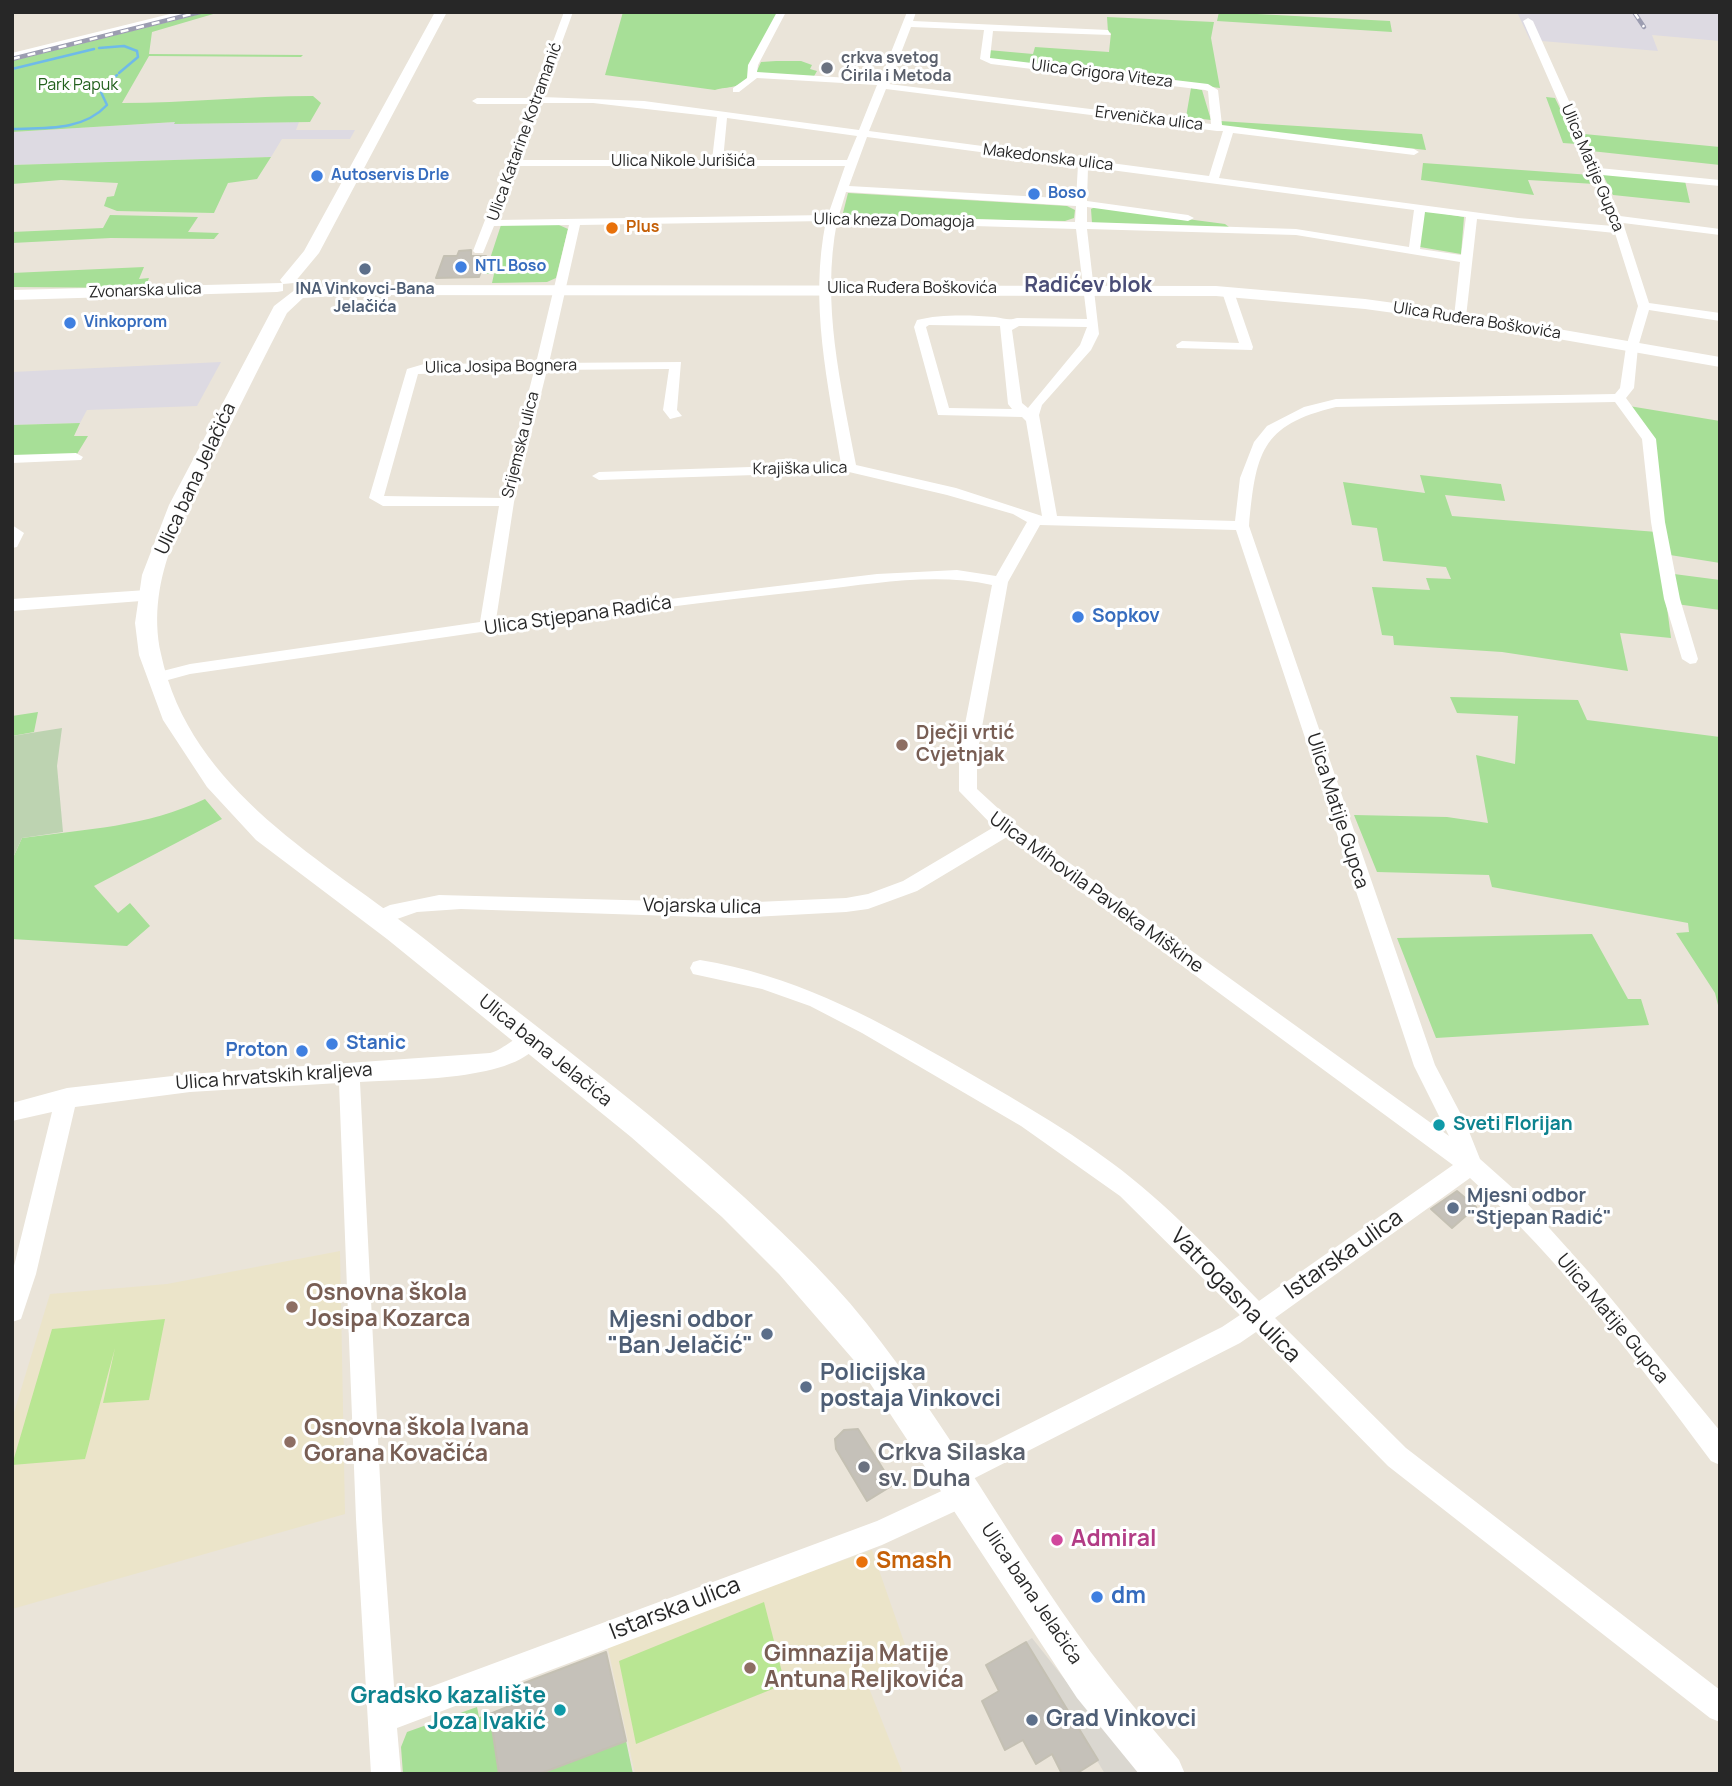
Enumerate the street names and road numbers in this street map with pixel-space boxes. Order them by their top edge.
street label: Ulica Katarine Kotramanić [484,40,566,224]
street label: Ulica Grigora Viteza [1030,56,1174,92]
street label: Ulica Matije Gupca [1556,101,1628,235]
street label: Ervenička ulica [1094,103,1204,135]
street label: Makedonska ulica [982,140,1114,176]
street label: Ulica Nikole Jurišića [611,152,755,172]
street label: Ulica kneza Domagoja [813,210,975,232]
street label: Zvonarska ulica [88,279,202,303]
street label: Ulica Ruđera Boškovića [827,279,997,299]
street label: Ulica Ruđera Boškovića [1392,298,1562,344]
street label: Ulica Josipa Bognera [425,356,577,378]
street label: Srijemska ulica [498,390,544,500]
street label: Ulica bana Jelačića [151,399,241,559]
street label: Krajiška ulica [753,459,847,479]
street label: Ulica Stjepana Radića [483,592,673,640]
street label: Ulica Matije Gupca [1301,730,1373,892]
street label: Ulica Mihovila Pavleka Miškine [984,808,1208,978]
street label: Vojarska ulica [643,895,761,919]
street label: Ulica bana Jelačića [474,990,616,1112]
street label: Ulica hrvatskih kraljeva [175,1059,373,1095]
street label: Istarska ulica [1280,1204,1408,1306]
street label: Vatrogasna ulica [1164,1223,1306,1369]
street label: Ulica Matije Gupca [1551,1250,1673,1388]
street label: Ulica bana Jelačića [975,1519,1087,1669]
street label: Istarska ulica [606,1571,744,1647]

